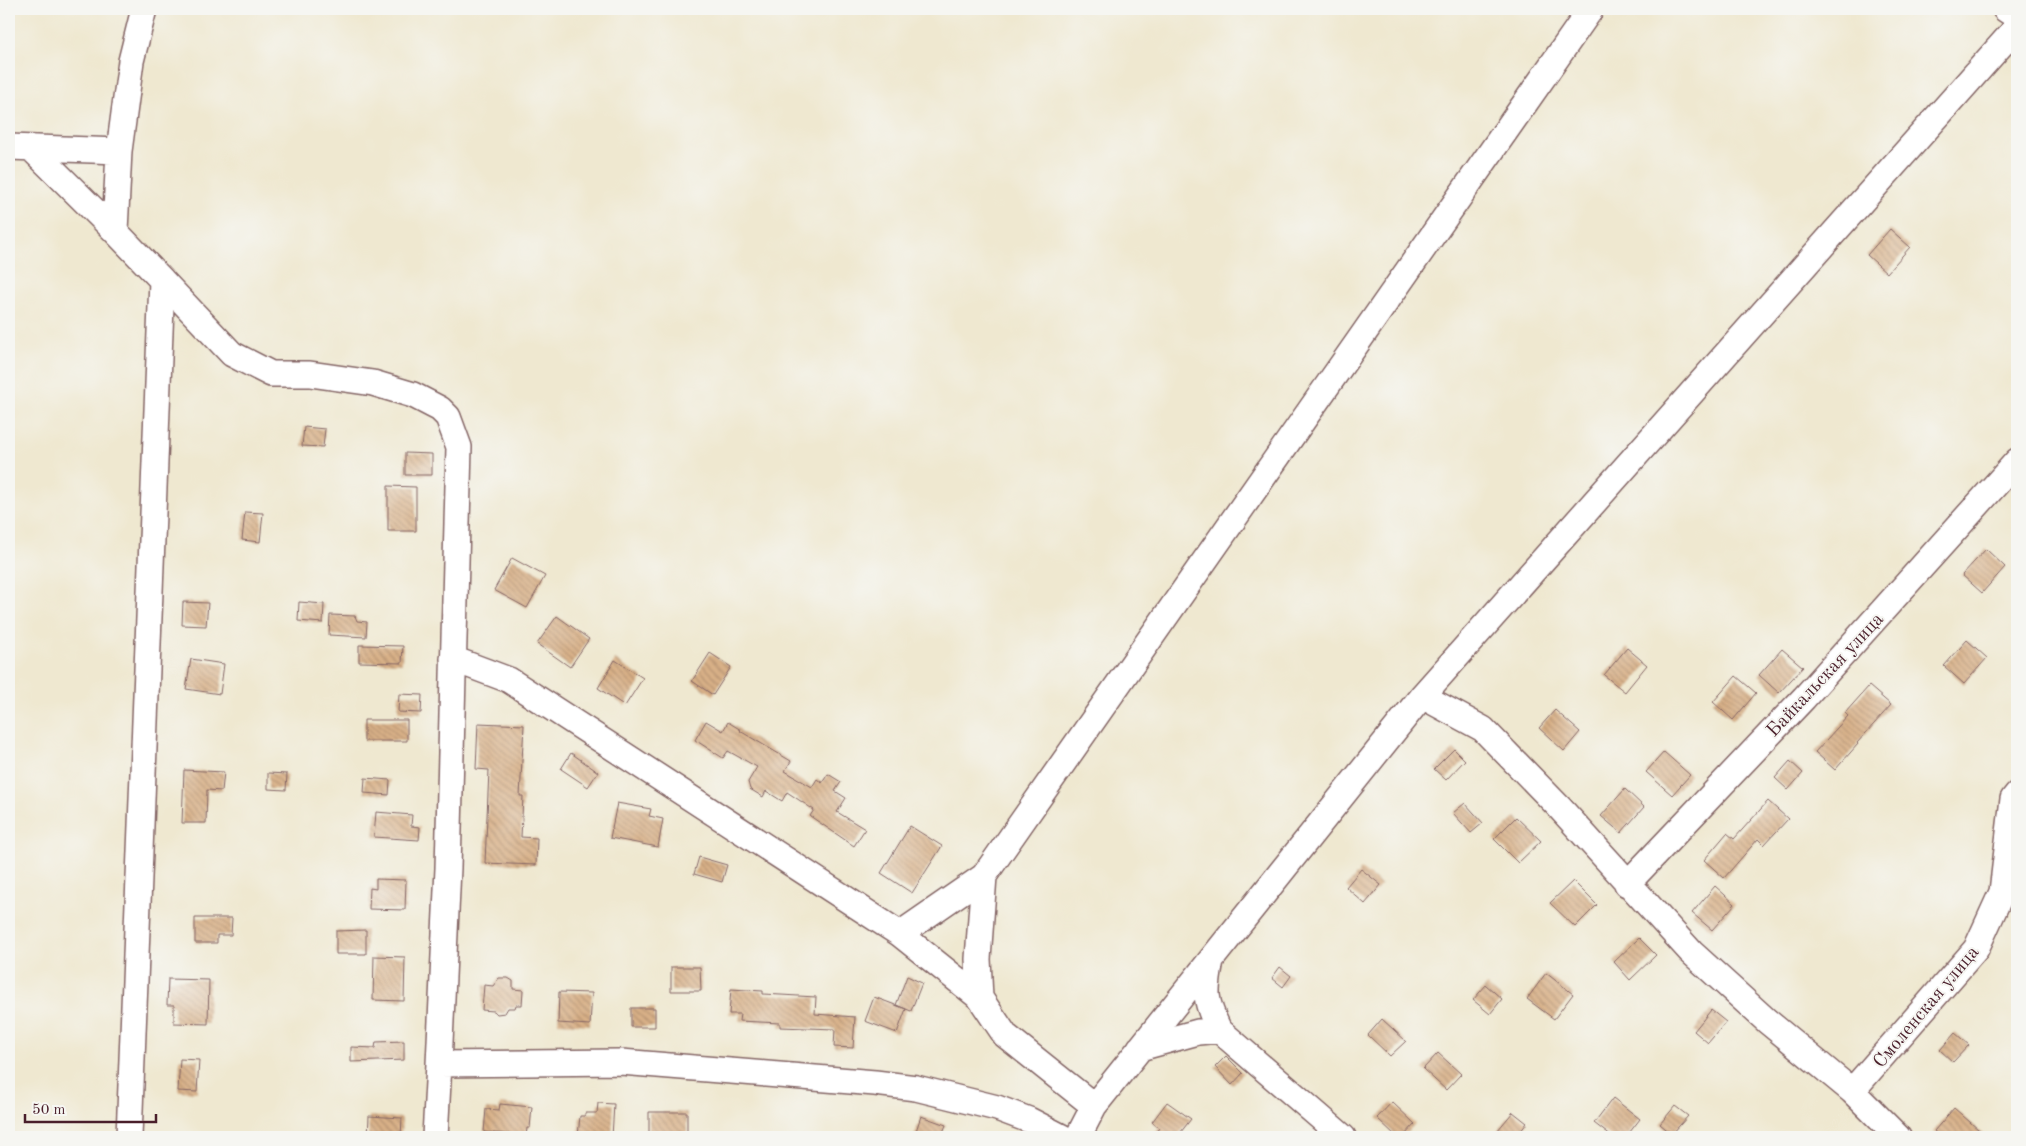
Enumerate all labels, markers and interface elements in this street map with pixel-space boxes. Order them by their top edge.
street label: Байкальская улица [1764,610,1888,741]
street label: Смоленская улица [1871,942,1984,1072]
scale bar [25,1091,156,1123]
text: 50 m [32,1103,66,1118]

